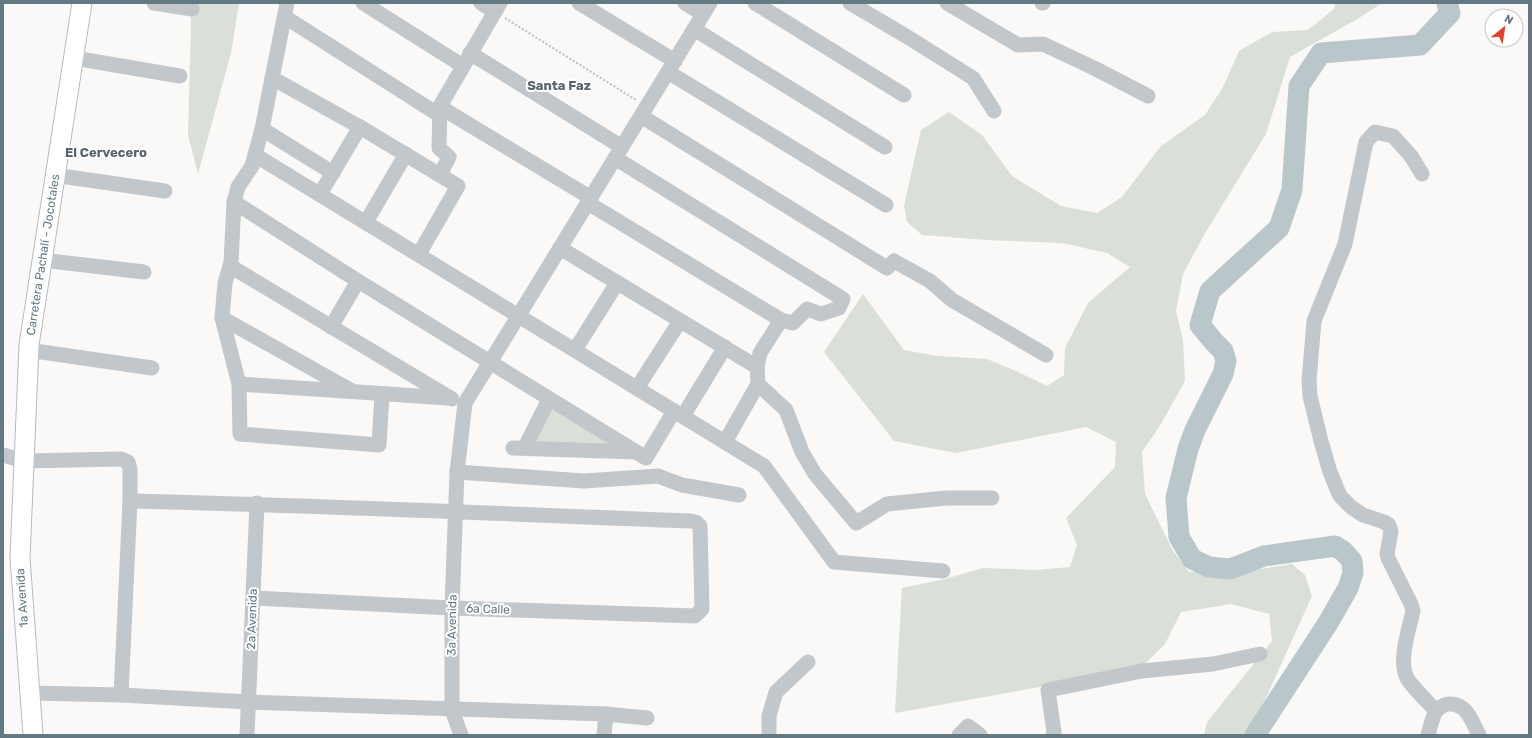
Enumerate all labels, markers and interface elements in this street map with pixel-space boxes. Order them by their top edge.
north arrow [1484,8,1524,48]
text: N [1502,12,1515,27]
district label: Santa Faz [527,78,591,93]
district label: El Cervecero [65,145,147,160]
street label: Carretera Pachalí - Jocotales [24,173,62,336]
street label: 1a Avenida [13,568,31,628]
street label: 2a Avenida [244,588,260,650]
street label: 3a Avenida [444,594,460,656]
street label: 6a Calle [466,601,510,617]

